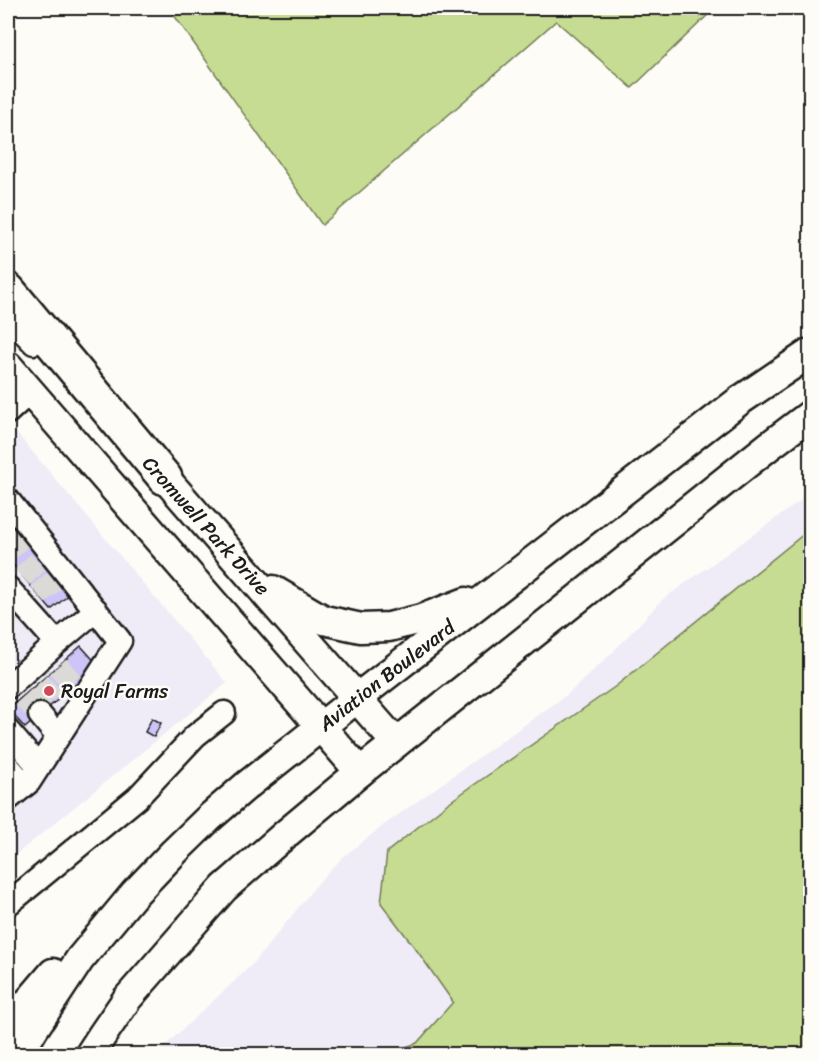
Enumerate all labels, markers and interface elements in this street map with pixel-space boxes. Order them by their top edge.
street label: Cromwell Park Drive [133,448,279,604]
street label: Aviation Boulevard [309,609,464,741]
place label: Royal Farms [61,674,169,709]
marker: Royal Farms [42,684,56,698]

